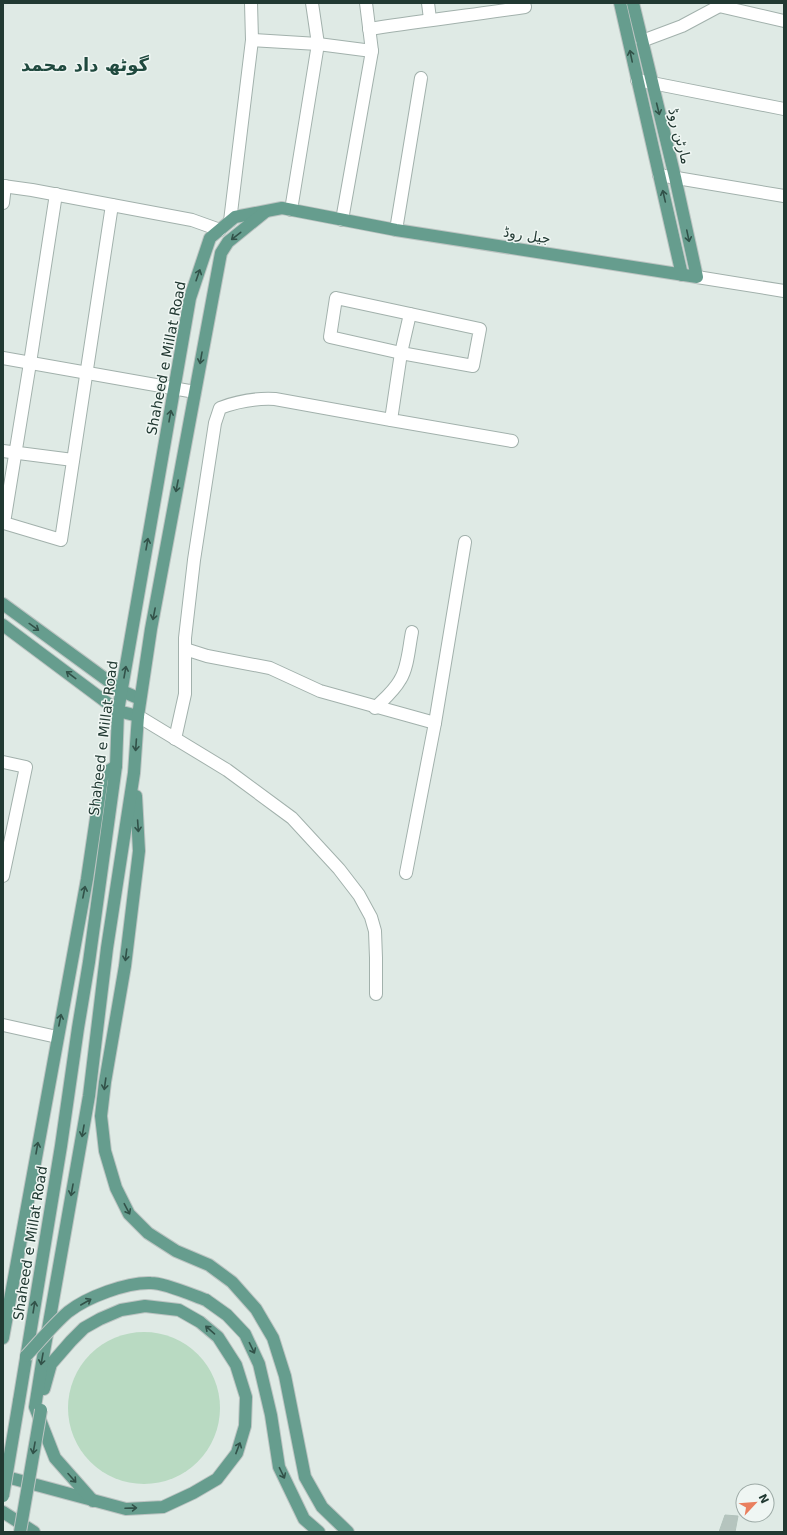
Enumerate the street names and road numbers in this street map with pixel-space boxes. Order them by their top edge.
street label: مارٹن روڈ [664,106,695,166]
street label: جیل روڈ [502,223,552,248]
street label: Shaheed e Millat Road [143,280,189,436]
street label: Shaheed e Millat Road [86,659,120,817]
street label: Shaheed e Millat Road [10,1165,50,1321]

